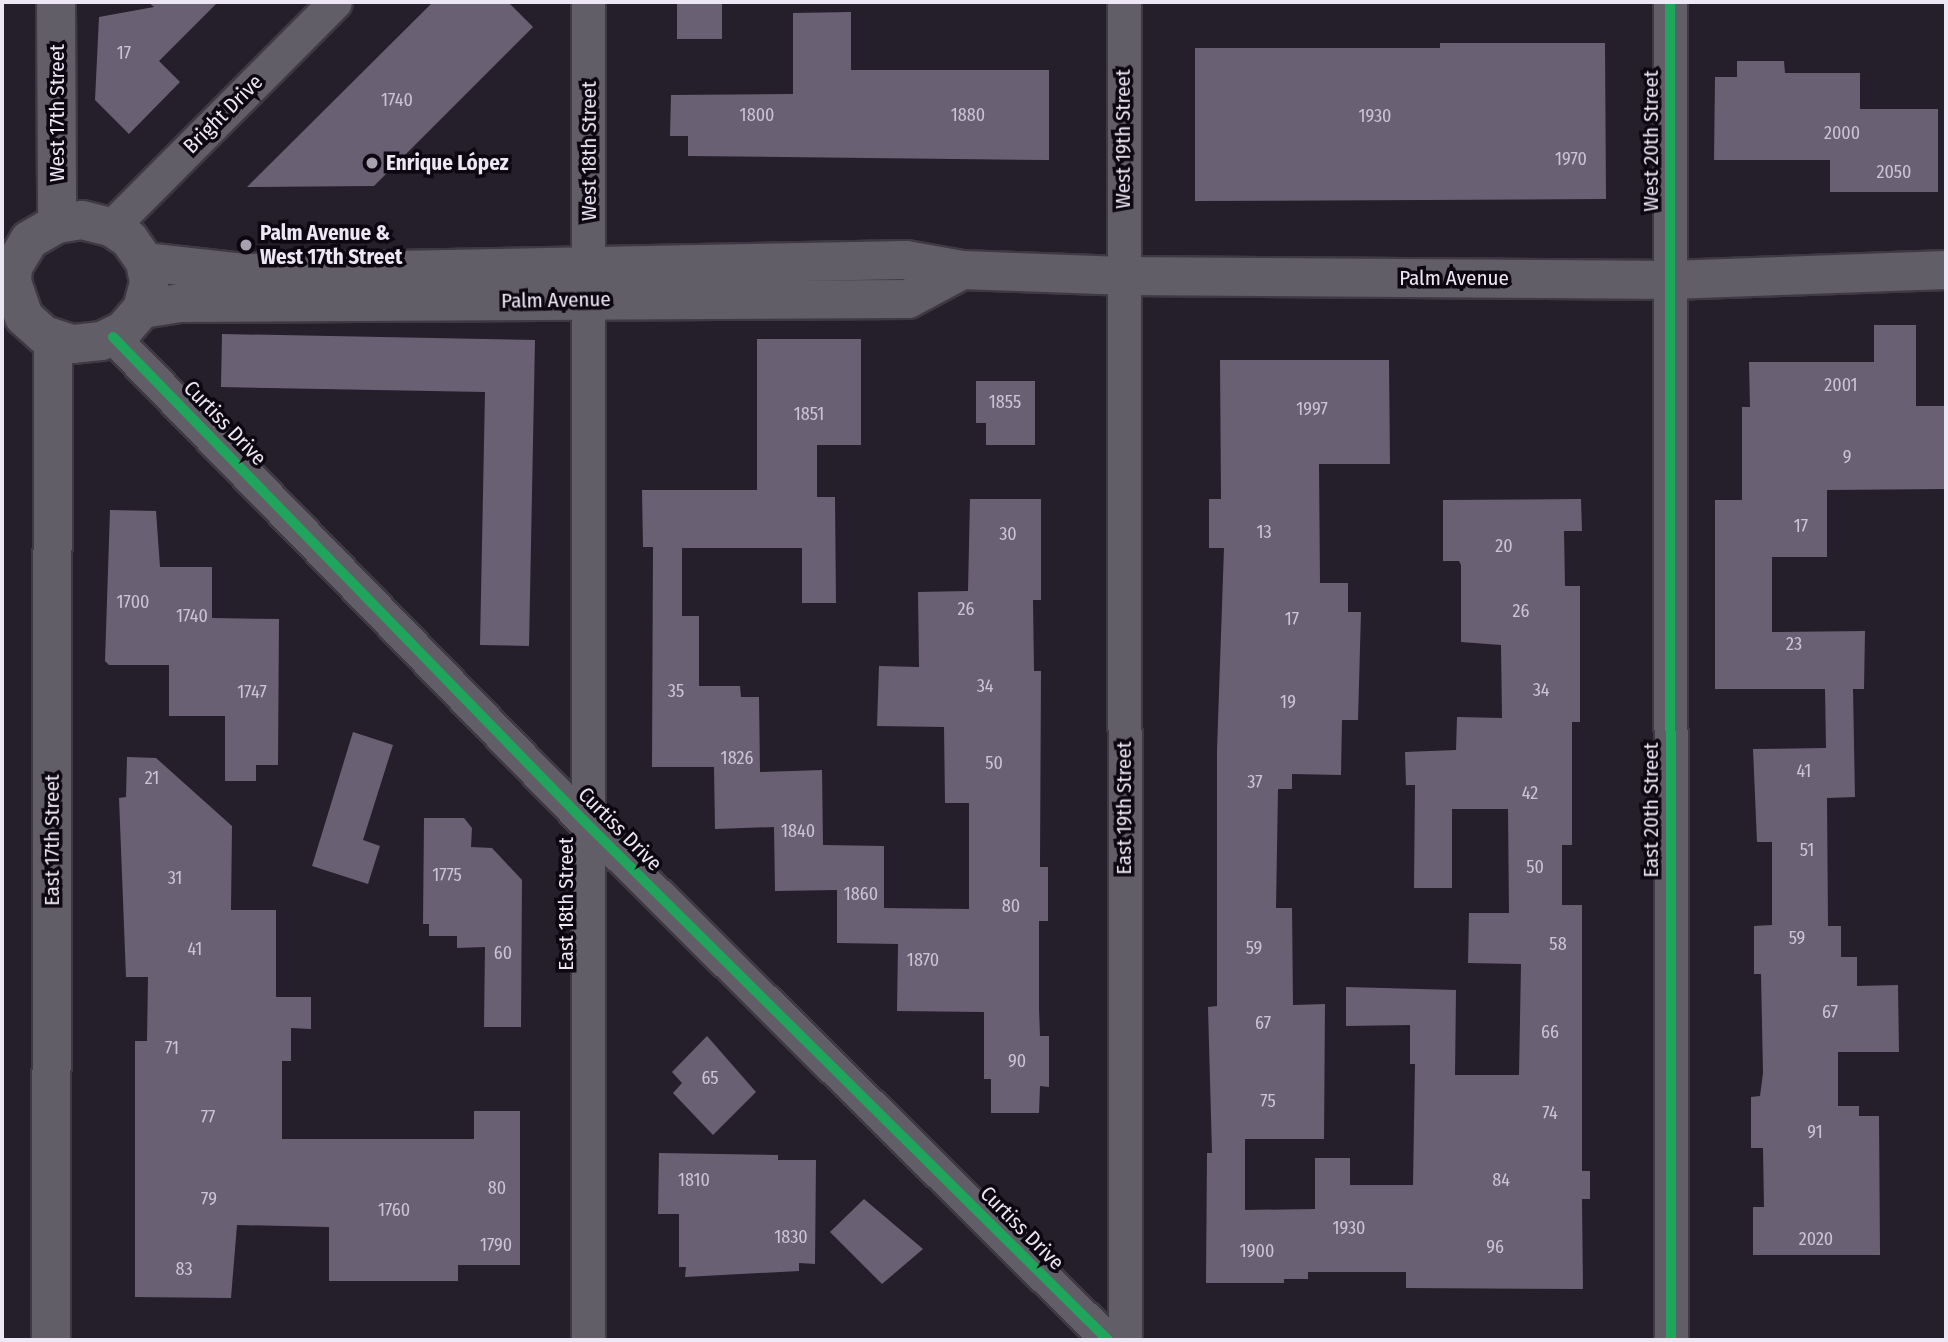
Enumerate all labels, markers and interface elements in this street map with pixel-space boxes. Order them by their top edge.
house number: 17 [117,42,131,64]
street label: West 17th Street [44,44,70,182]
street label: Bright Drive [178,69,268,159]
street label: West 19th Street [1110,69,1136,209]
street label: West 20th Street [1638,70,1664,212]
street label: West 18th Street [576,81,602,221]
house number: 1740 [381,89,413,111]
house number: 1800 [740,104,774,126]
house number: 1880 [951,104,985,126]
house number: 1930 [1359,105,1391,127]
house number: 2000 [1824,122,1860,144]
house number: 1970 [1555,148,1587,170]
place label: Enrique López [386,150,508,176]
marker: Enrique López [364,155,380,171]
house number: 2050 [1877,161,1911,183]
place label: Palm Avenue & West 17th Street [260,220,402,270]
marker: Palm Avenue & West 17th Street [238,237,254,253]
street label: Palm Avenue [1399,265,1509,291]
street label: Palm Avenue [501,286,611,314]
house number: 2001 [1824,374,1858,396]
street label: Curtiss Drive [178,375,272,471]
house number: 1855 [989,391,1021,413]
house number: 1997 [1296,398,1328,420]
house number: 1851 [794,403,824,425]
house number: 9 [1843,446,1851,468]
house number: 17 [1794,515,1808,537]
house number: 13 [1256,521,1272,543]
house number: 30 [999,523,1017,545]
house number: 20 [1495,535,1513,557]
house number: 1700 [117,591,149,613]
house number: 26 [958,598,974,620]
house number: 26 [1513,600,1529,622]
house number: 1740 [176,605,208,627]
house number: 17 [1285,608,1299,630]
house number: 23 [1786,633,1802,655]
house number: 34 [977,675,993,697]
house number: 34 [1533,679,1549,701]
house number: 35 [668,680,684,702]
house number: 1747 [237,681,267,703]
house number: 19 [1280,691,1296,713]
street label: East 19th Street [1111,741,1137,875]
street label: East 20th Street [1638,742,1664,878]
house number: 1826 [721,747,753,769]
house number: 50 [985,752,1003,774]
house number: 41 [1797,760,1811,782]
house number: 21 [145,767,159,789]
house number: 37 [1247,771,1263,793]
street label: East 17th Street [39,774,65,906]
street label: Curtiss Drive [573,782,667,876]
house number: 42 [1522,782,1538,804]
house number: 1840 [781,820,815,842]
street label: East 18th Street [553,837,579,971]
house number: 51 [1800,839,1814,861]
house number: 50 [1526,856,1544,878]
house number: 1775 [432,864,462,886]
house number: 31 [168,867,182,889]
house number: 1860 [844,883,878,905]
house number: 80 [1002,895,1020,917]
house number: 59 [1789,927,1805,949]
house number: 58 [1549,933,1567,955]
house number: 59 [1246,937,1262,959]
house number: 41 [188,938,202,960]
house number: 60 [494,942,512,964]
house number: 1870 [907,949,939,971]
house number: 67 [1822,1001,1838,1023]
house number: 67 [1255,1012,1271,1034]
house number: 66 [1541,1021,1559,1043]
house number: 71 [165,1037,179,1059]
house number: 90 [1008,1050,1026,1072]
house number: 65 [701,1067,719,1089]
house number: 75 [1260,1090,1276,1112]
house number: 74 [1542,1102,1558,1124]
house number: 77 [201,1106,215,1128]
house number: 91 [1807,1121,1823,1143]
house number: 1810 [678,1169,710,1191]
house number: 84 [1492,1169,1510,1191]
house number: 80 [488,1177,506,1199]
street label: Curtiss Drive [975,1181,1069,1275]
house number: 79 [201,1188,217,1210]
house number: 1760 [378,1199,410,1221]
house number: 1930 [1333,1217,1365,1239]
house number: 1830 [774,1226,808,1248]
house number: 2020 [1799,1228,1833,1250]
house number: 1790 [480,1234,512,1256]
house number: 96 [1486,1236,1504,1258]
house number: 1900 [1240,1240,1274,1262]
house number: 83 [175,1258,193,1280]

